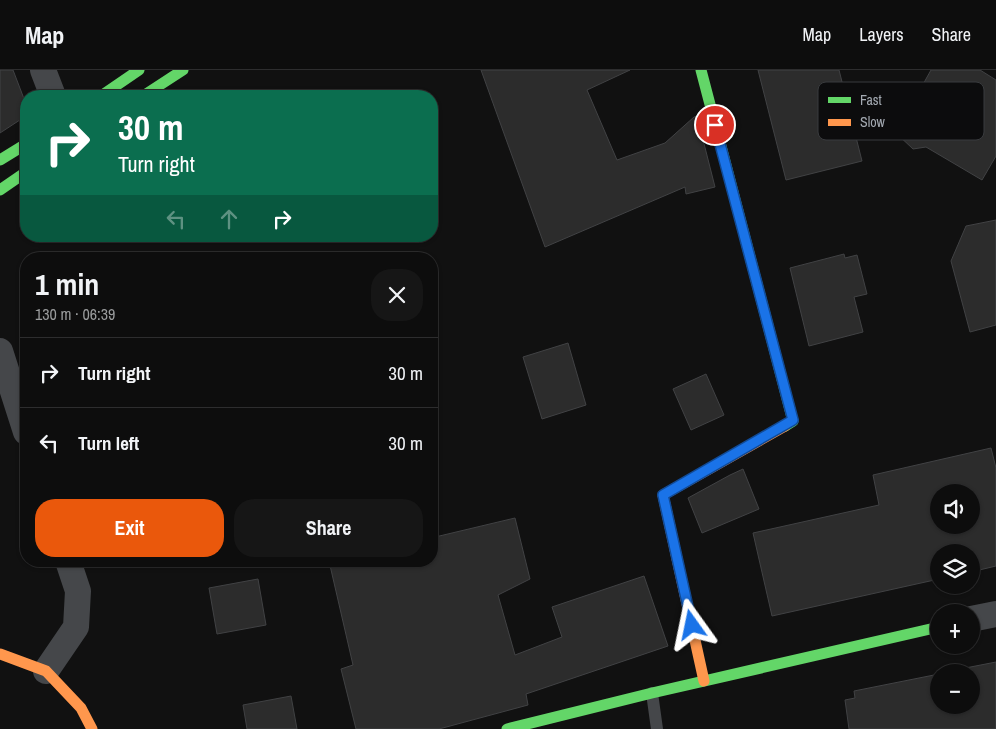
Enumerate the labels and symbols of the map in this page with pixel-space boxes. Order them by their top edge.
legend [818,82,984,140]
text: Fast [860,91,882,109]
pin [694,104,736,146]
text: Slow [860,113,886,131]
position arrow [665,598,717,650]

